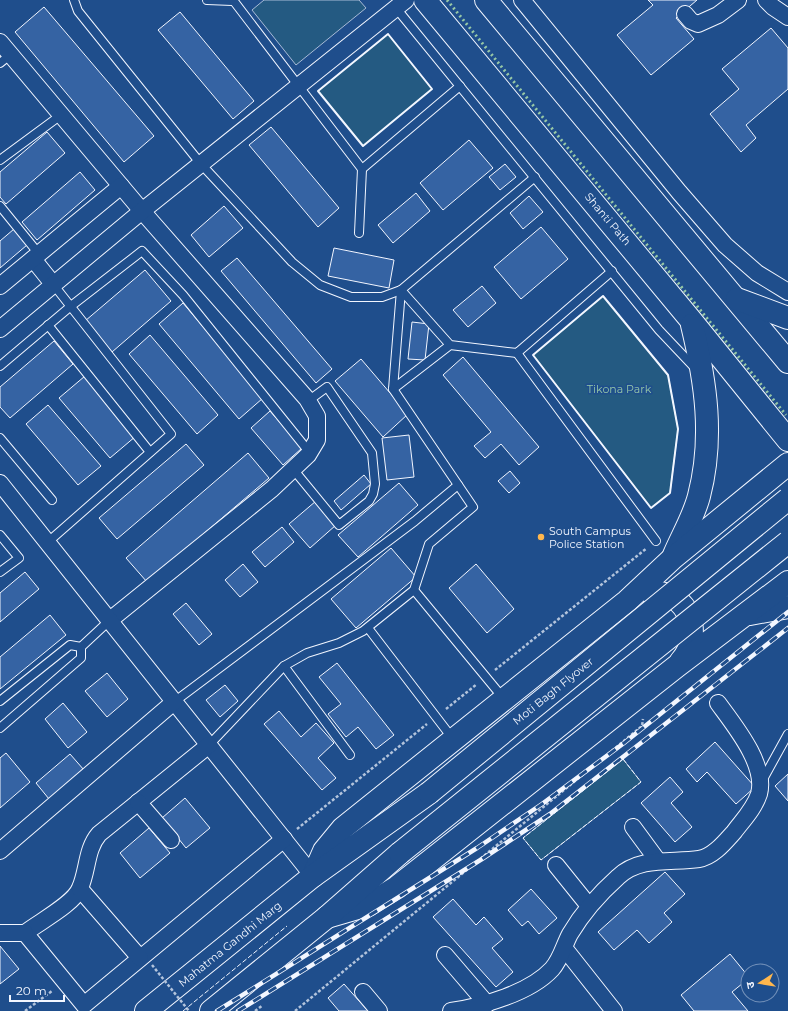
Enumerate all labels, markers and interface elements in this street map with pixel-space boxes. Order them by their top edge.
street label: Shanti Path [582,190,634,248]
park label: Tikona Park [587,382,652,396]
place label: South Campus Police Station [549,524,632,551]
marker: South Campus Police Station [536,532,546,542]
street label: Moti Bagh Flyover [510,654,596,728]
street label: Mahatma Gandhi Marg [176,898,284,990]
north arrow [740,963,780,1003]
scale bar [10,977,64,1003]
text: उ [743,980,758,990]
text: 20 m [16,983,47,998]

